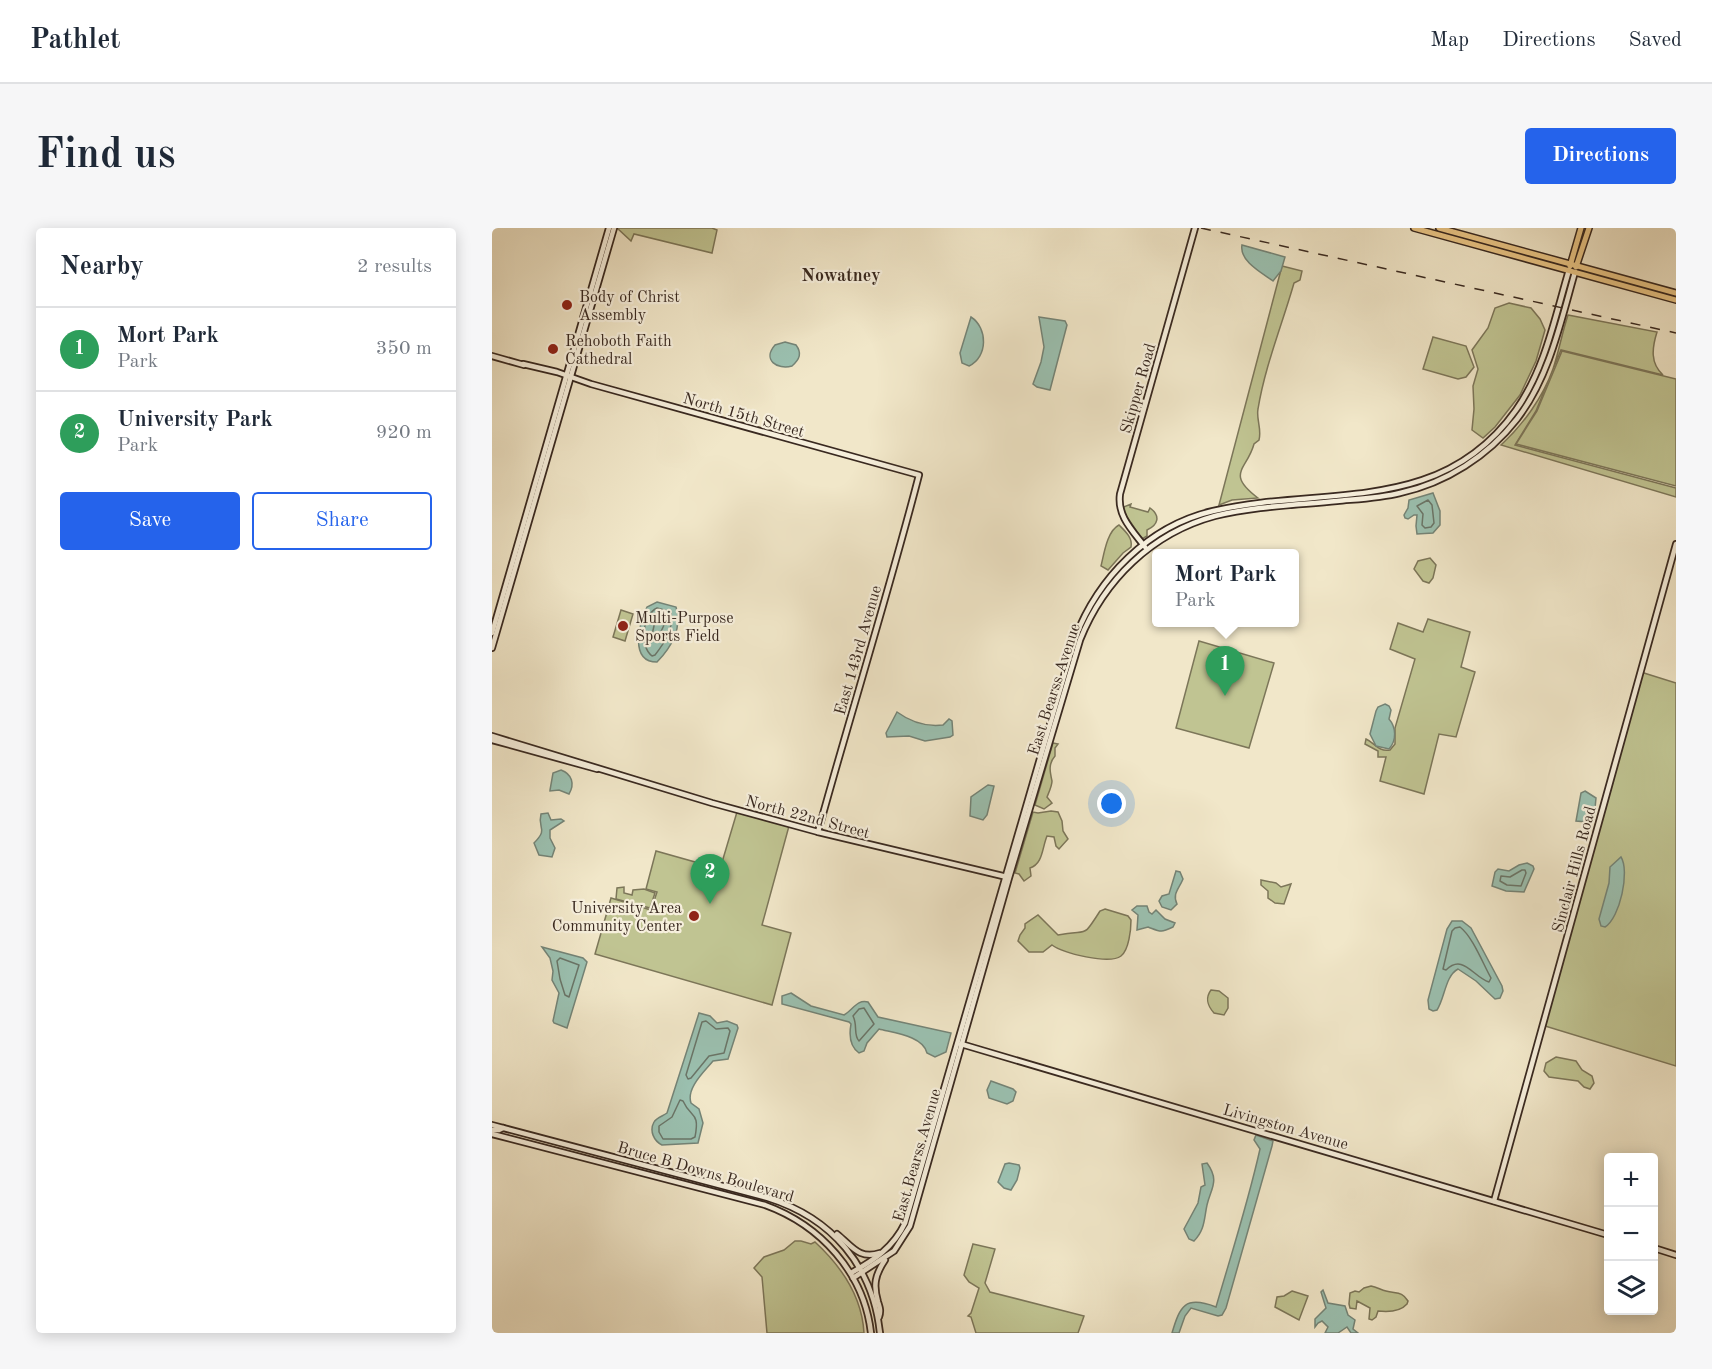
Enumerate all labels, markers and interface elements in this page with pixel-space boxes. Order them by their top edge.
text: Pathlet [30,27,121,55]
text: Map [1430,30,1469,51]
text: Directions [1502,30,1596,51]
text: Saved [1629,30,1682,51]
button: Directions [1525,128,1676,184]
text: Find us [36,135,175,177]
text: Nearby [60,254,144,280]
text: 2 results [357,257,432,277]
district label: Nowatney [801,267,881,285]
place label: Body of Christ Assembly [579,290,680,324]
marker: Body of Christ Assembly [560,298,574,312]
text: Mort Park [117,325,219,347]
place label: Rehoboth Faith Cathedral [565,334,672,368]
text: 1 [74,339,85,359]
text: 350 m [376,339,432,359]
marker: Rehoboth Faith Cathedral [546,342,560,356]
street label: Skipper Road [1118,342,1159,436]
text: Park [117,352,158,372]
street label: North 15th Street [681,391,806,441]
text: University Park [117,409,273,431]
text: 2 [74,423,85,443]
text: 920 m [376,423,432,443]
text: Park [117,436,158,456]
button: Save [60,492,240,550]
button: Share [252,492,432,550]
popup [1152,549,1299,627]
text: Mort Park [1175,564,1276,586]
street label: East 143rd Avenue [833,584,885,717]
text: Park [1175,591,1216,611]
place label: Multi-Purpose Sports Field [635,611,734,645]
marker: Multi-Purpose Sports Field [616,619,630,633]
street label: East Bearss Avenue [1026,622,1084,758]
pin: 1 [1206,646,1244,696]
your location [1097,789,1126,818]
street label: North 22nd Street [744,794,872,842]
street label: Sinclair Hills Road [1550,805,1599,934]
pin: 2 [690,854,730,904]
place label: University Area Community Center [552,901,682,935]
marker: University Area Community Center [687,909,701,923]
street label: East Bearss Avenue [891,1087,945,1224]
street label: Livingston Avenue [1221,1102,1350,1153]
street label: Bruce B Downs Boulevard [615,1140,796,1206]
map controls [1604,1153,1658,1315]
button: + [1604,1153,1658,1207]
button: − [1604,1207,1658,1261]
button: layers [1604,1261,1658,1315]

